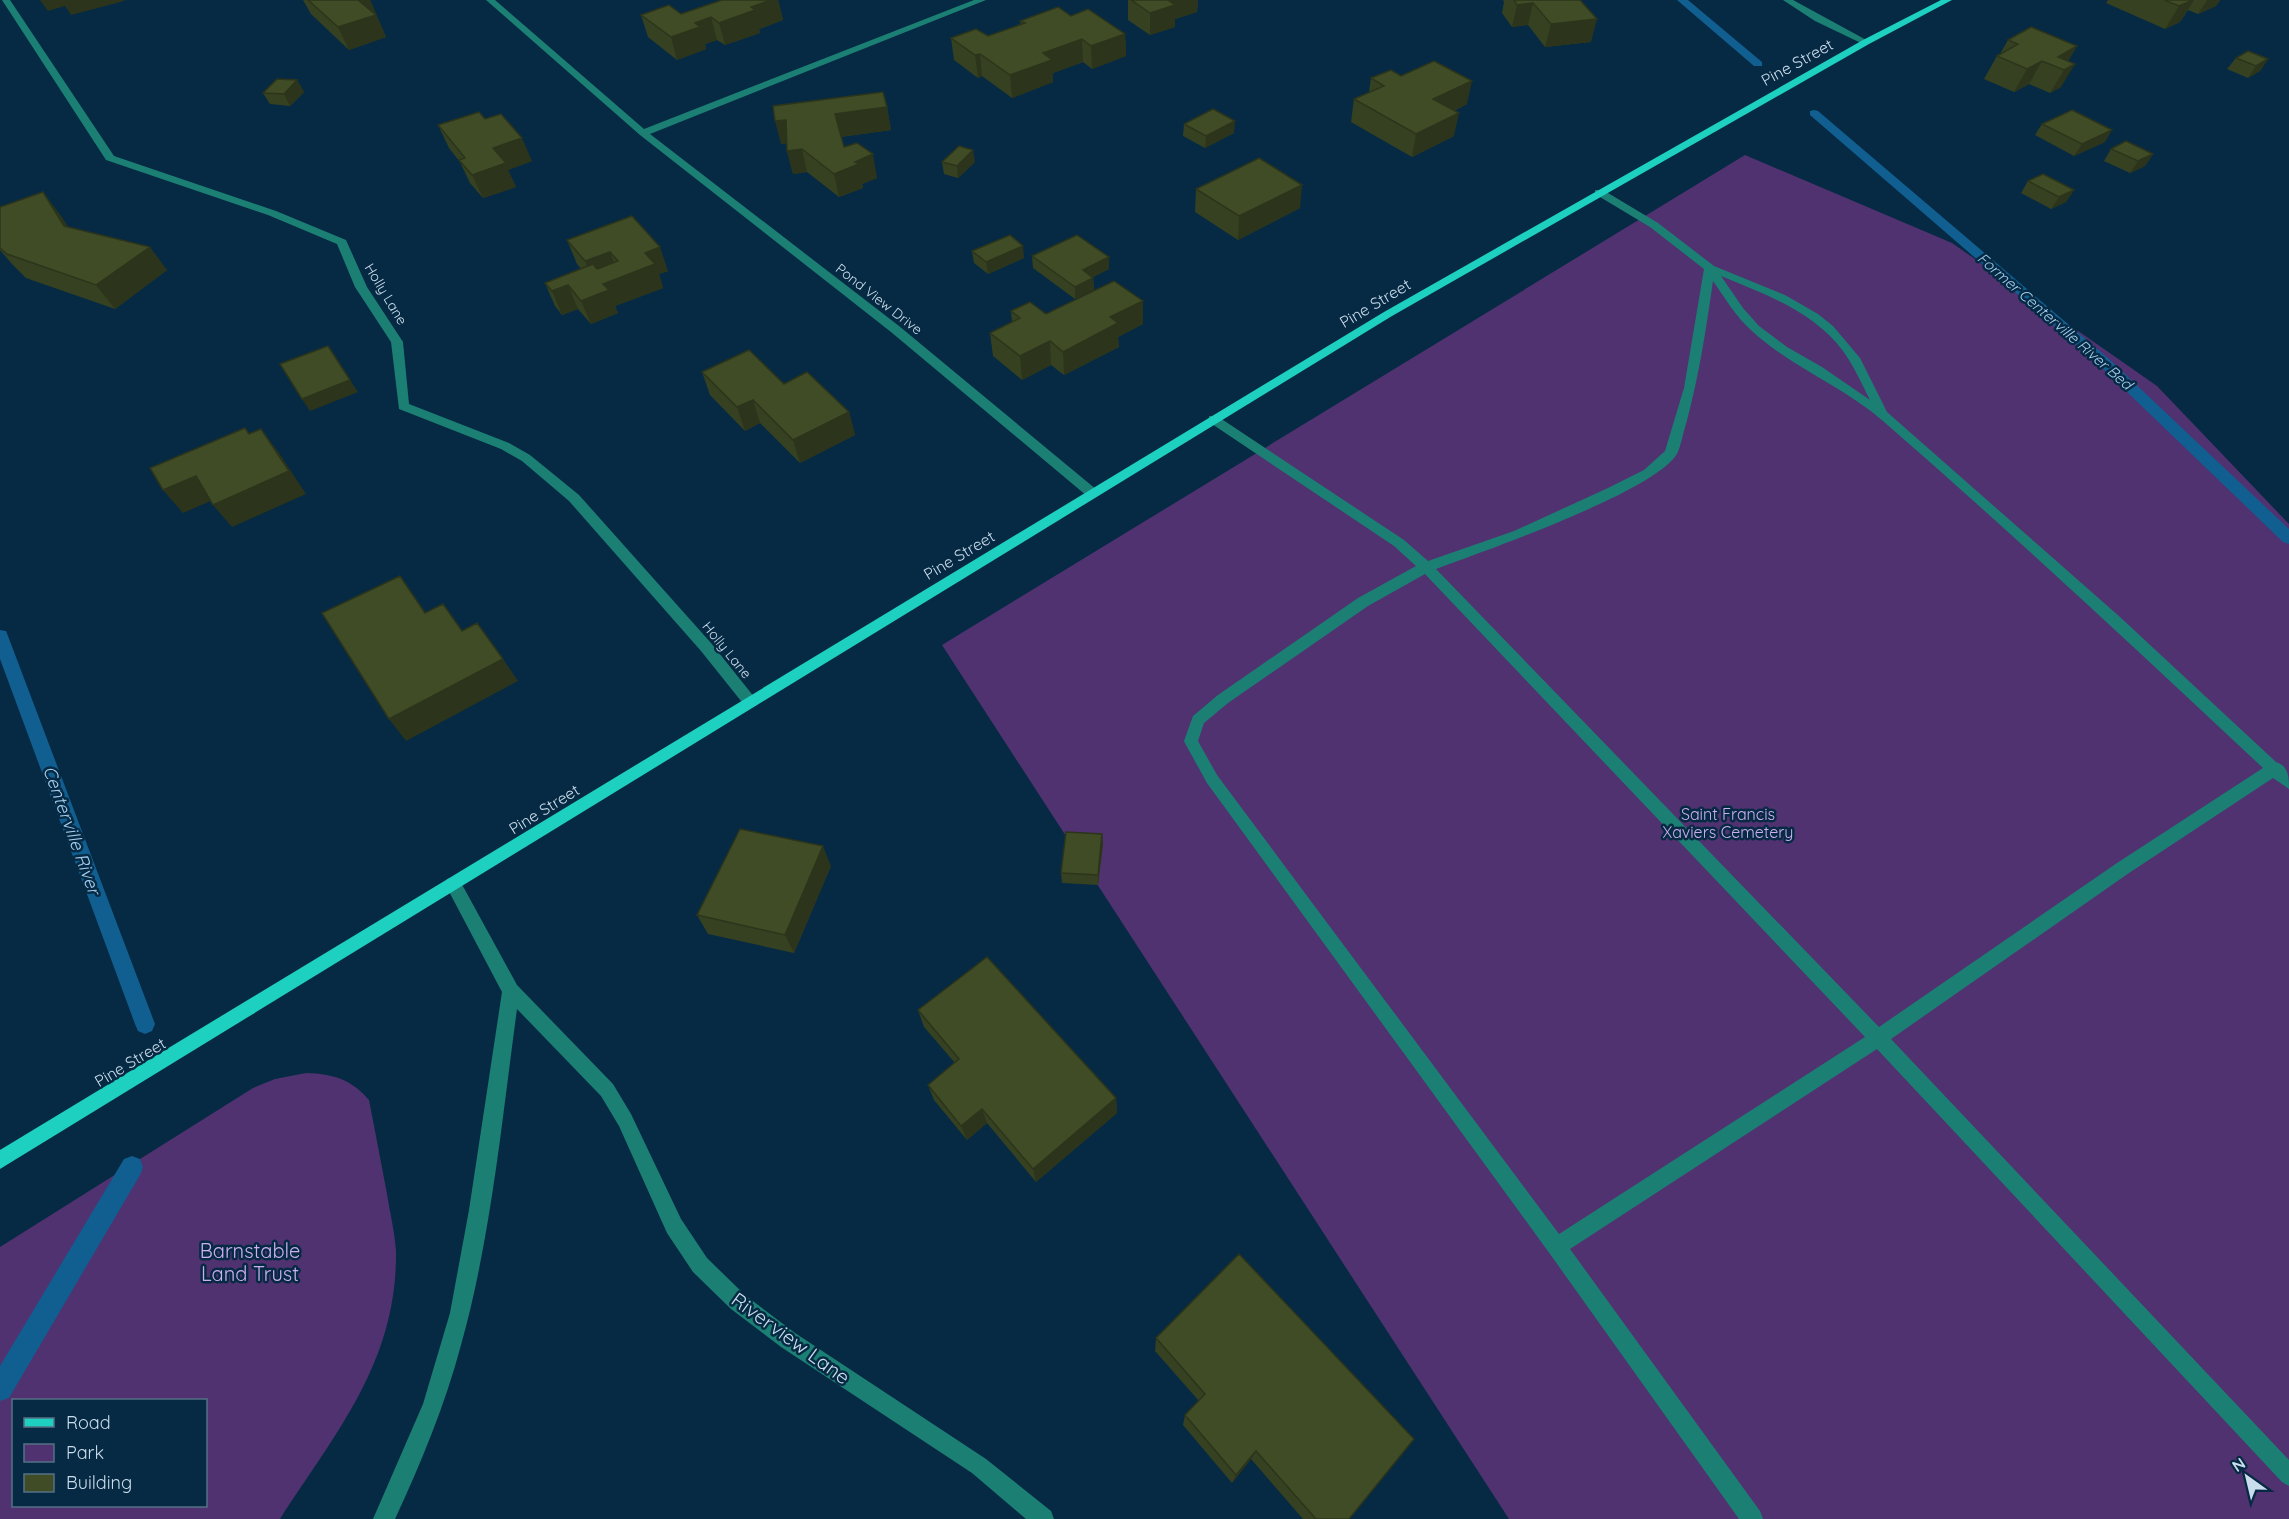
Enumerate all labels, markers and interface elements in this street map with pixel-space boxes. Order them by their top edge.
street label: Pine Street [1757,34,1837,90]
water label: Former Centerville River Bed [1974,248,2138,395]
street label: Pond View Drive [832,259,926,339]
street label: Holly Lane [361,260,411,328]
street label: Pine Street [1336,274,1414,332]
street label: Pine Street [920,526,998,584]
street label: Holly Lane [698,618,756,682]
water label: Centerville River [38,762,107,899]
street label: Pine Street [505,779,583,839]
park label: Saint Francis Xaviers Cemetery [1663,804,1793,842]
street label: Pine Street [91,1033,169,1091]
park label: Barnstable Land Trust [200,1238,300,1286]
street label: Riverview Lane [727,1287,855,1389]
legend [12,1399,207,1507]
text: Road [66,1411,111,1434]
text: Park [66,1441,104,1464]
north arrow [2217,1447,2277,1507]
text: N [2228,1453,2249,1476]
text: Building [66,1471,132,1494]

